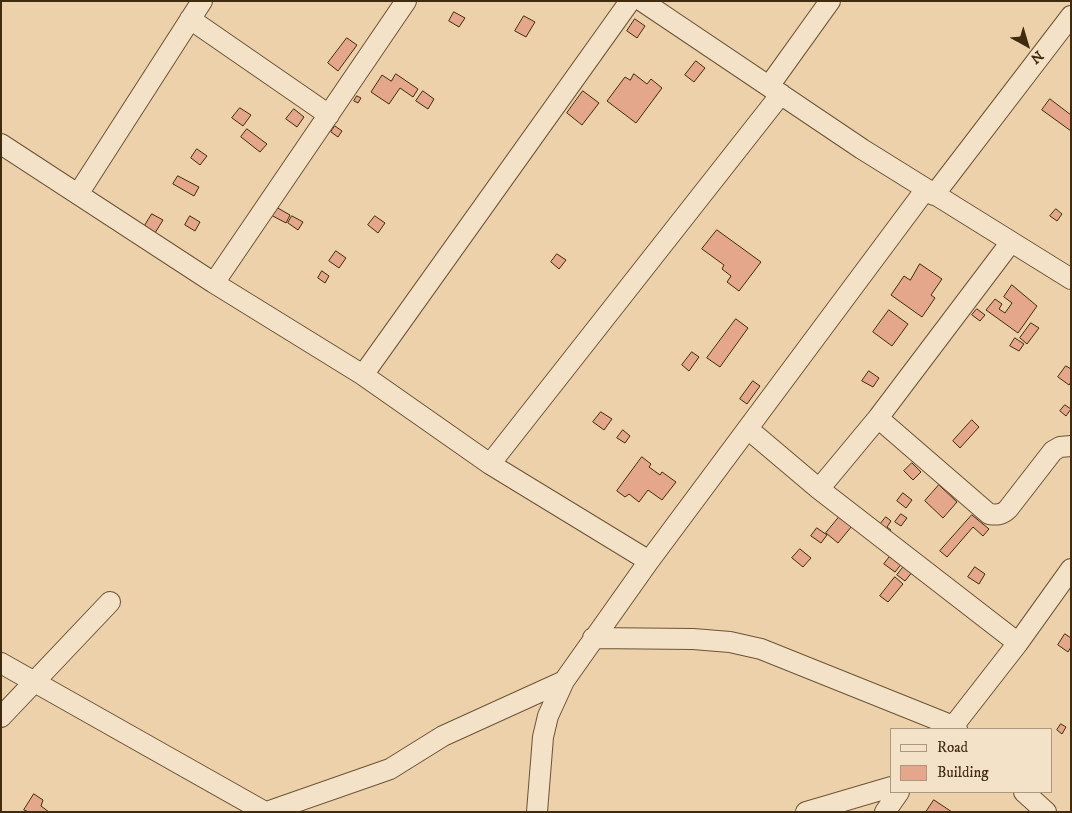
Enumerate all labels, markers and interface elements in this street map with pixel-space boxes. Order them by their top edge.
north arrow [1002,20,1052,70]
text: N [1026,46,1047,67]
legend [890,728,1052,793]
text: Road [937,738,968,757]
text: Building [937,763,989,782]

